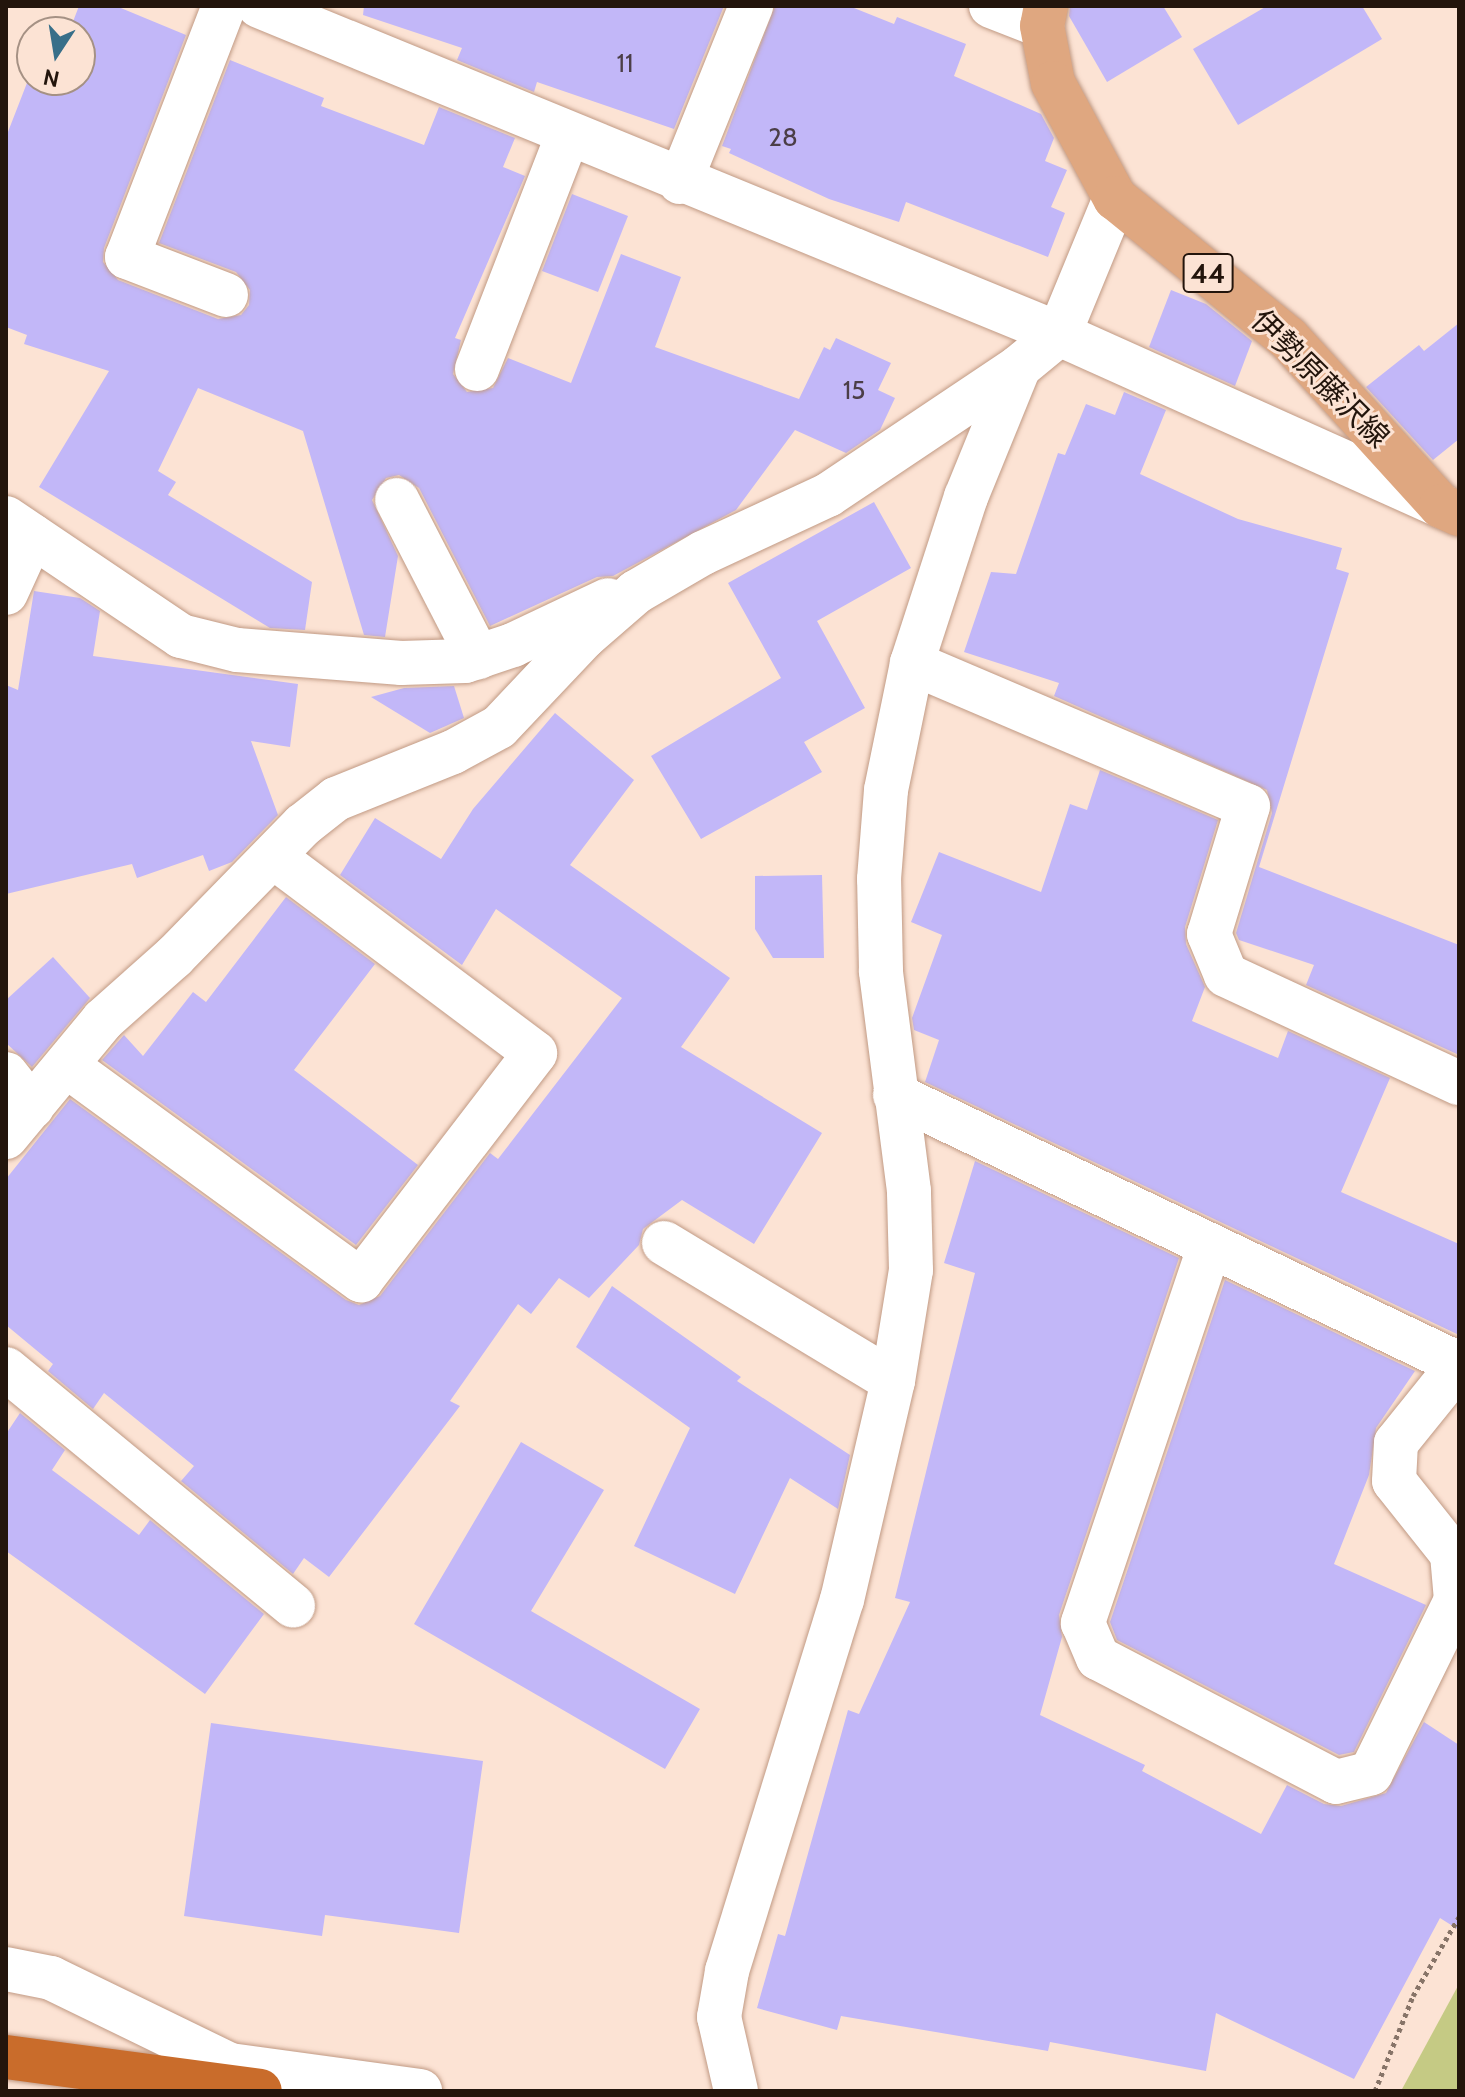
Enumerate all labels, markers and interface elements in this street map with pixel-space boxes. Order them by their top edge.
north arrow [16,16,96,96]
house number: 11 [617,48,633,80]
text: N [41,63,62,93]
house number: 28 [768,122,798,154]
road number: 44 [1182,249,1234,297]
street label: 伊勢原藤沢線 [1244,303,1396,455]
house number: 15 [843,375,865,407]

